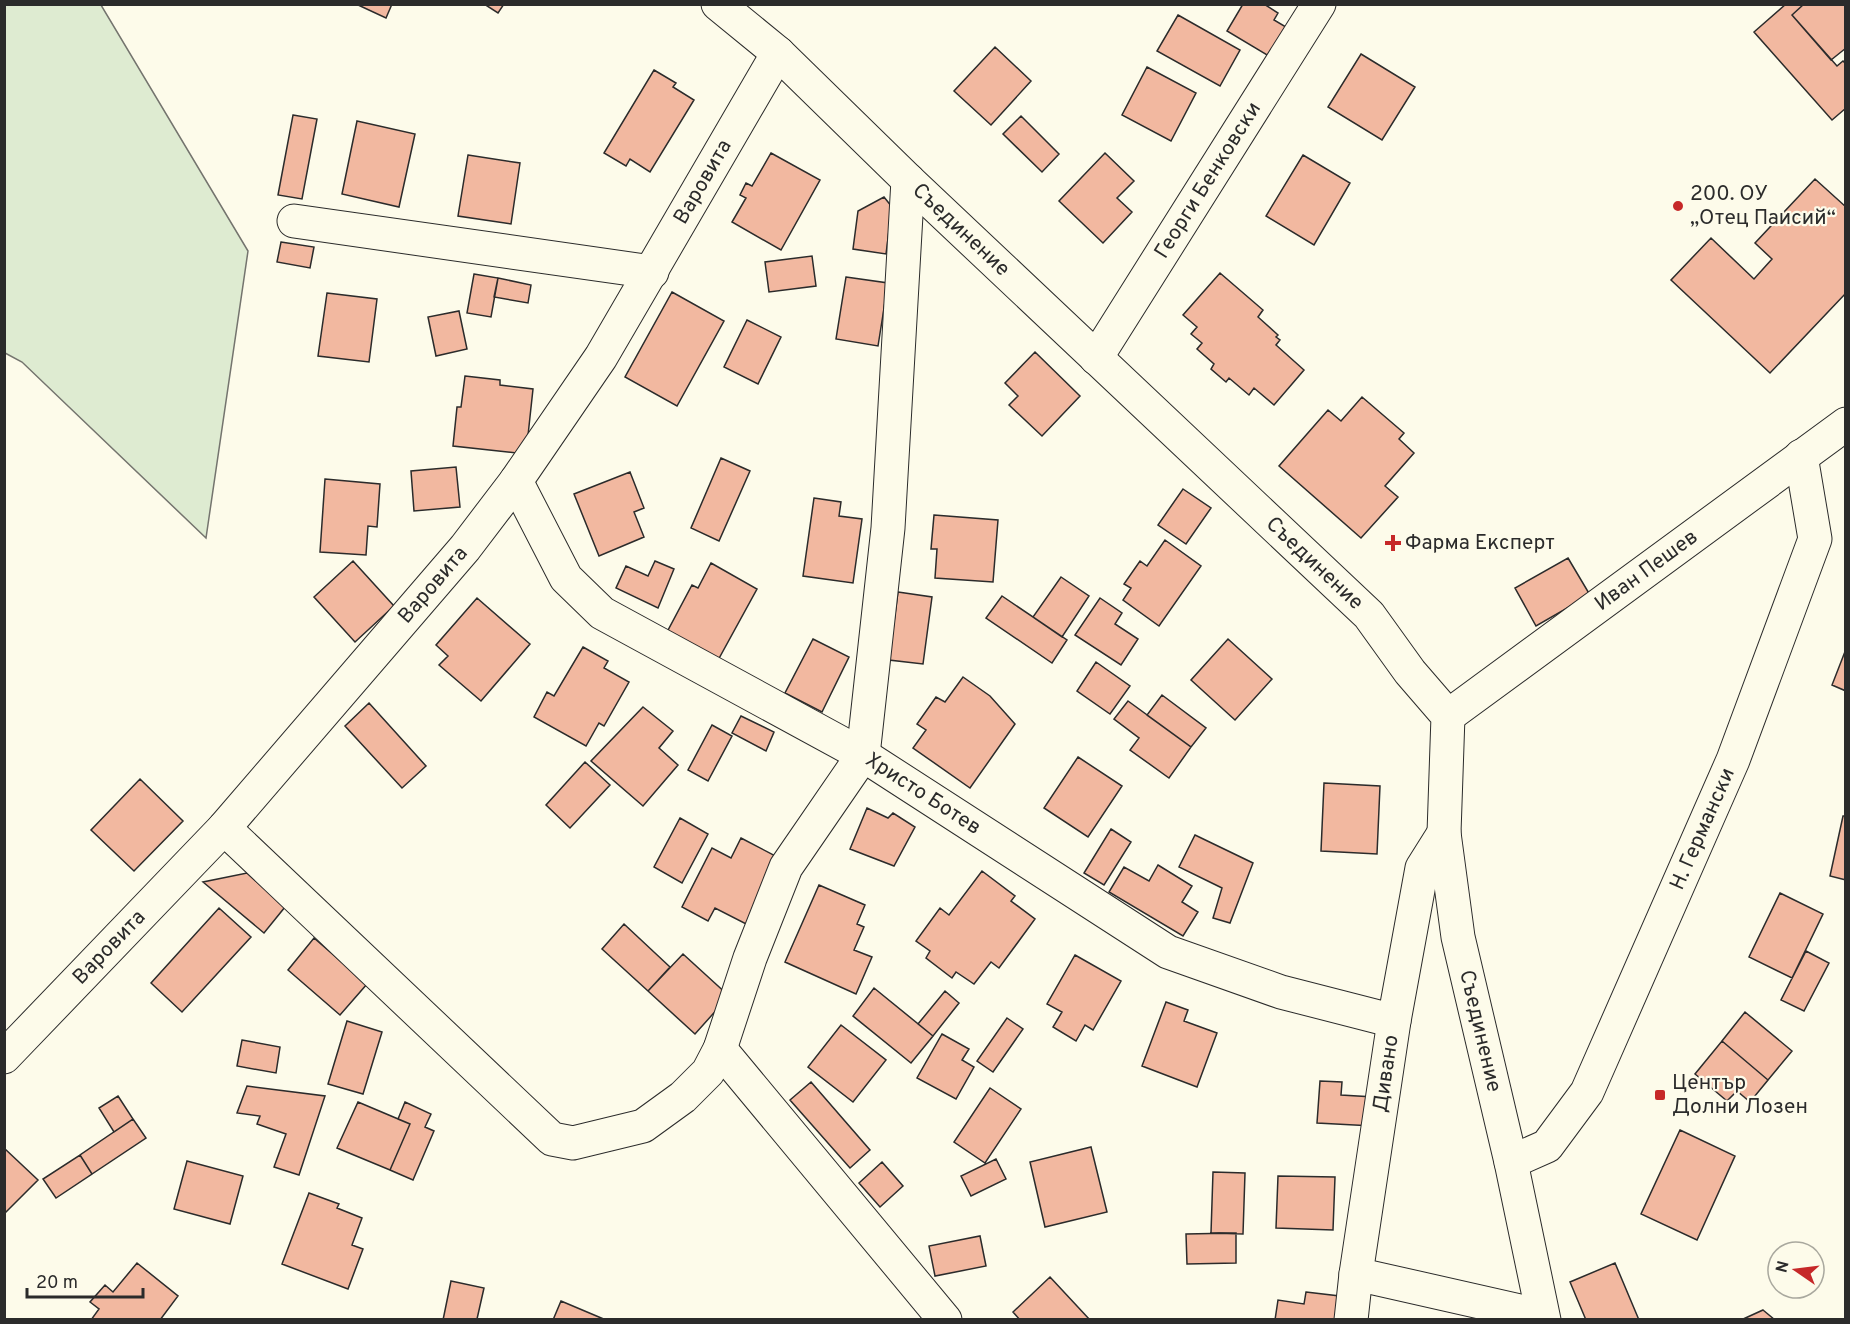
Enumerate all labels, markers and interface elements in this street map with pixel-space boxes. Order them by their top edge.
street label: Георги Бенковски [1149,97,1267,264]
street label: Варовита [668,135,738,229]
street label: Съединение [906,177,1016,283]
place label: 200. ОУ „Отец Паисий“ [1690,181,1836,232]
marker: 200. ОУ „Отец Паисий“ [1671,199,1685,213]
street label: Съединение [1260,511,1369,616]
street label: Иван Пешев [1589,524,1703,617]
place label: Фарма Експерт [1405,530,1555,557]
marker: Фарма Експерт [1386,536,1400,550]
street label: Варовита [392,541,474,630]
street label: Христо Ботев [860,747,986,841]
street label: Н. Германски [1664,764,1741,894]
street label: Варовита [67,904,152,991]
street label: Съединение [1453,967,1508,1095]
street label: Дивано [1367,1033,1405,1114]
place label: Център Долни Лозен [1672,1070,1808,1121]
marker: Център Долни Лозен [1653,1088,1667,1102]
north arrow [1766,1240,1826,1300]
text: N [1772,1259,1794,1275]
scale bar [27,1261,142,1299]
text: 20 m [36,1272,78,1295]

